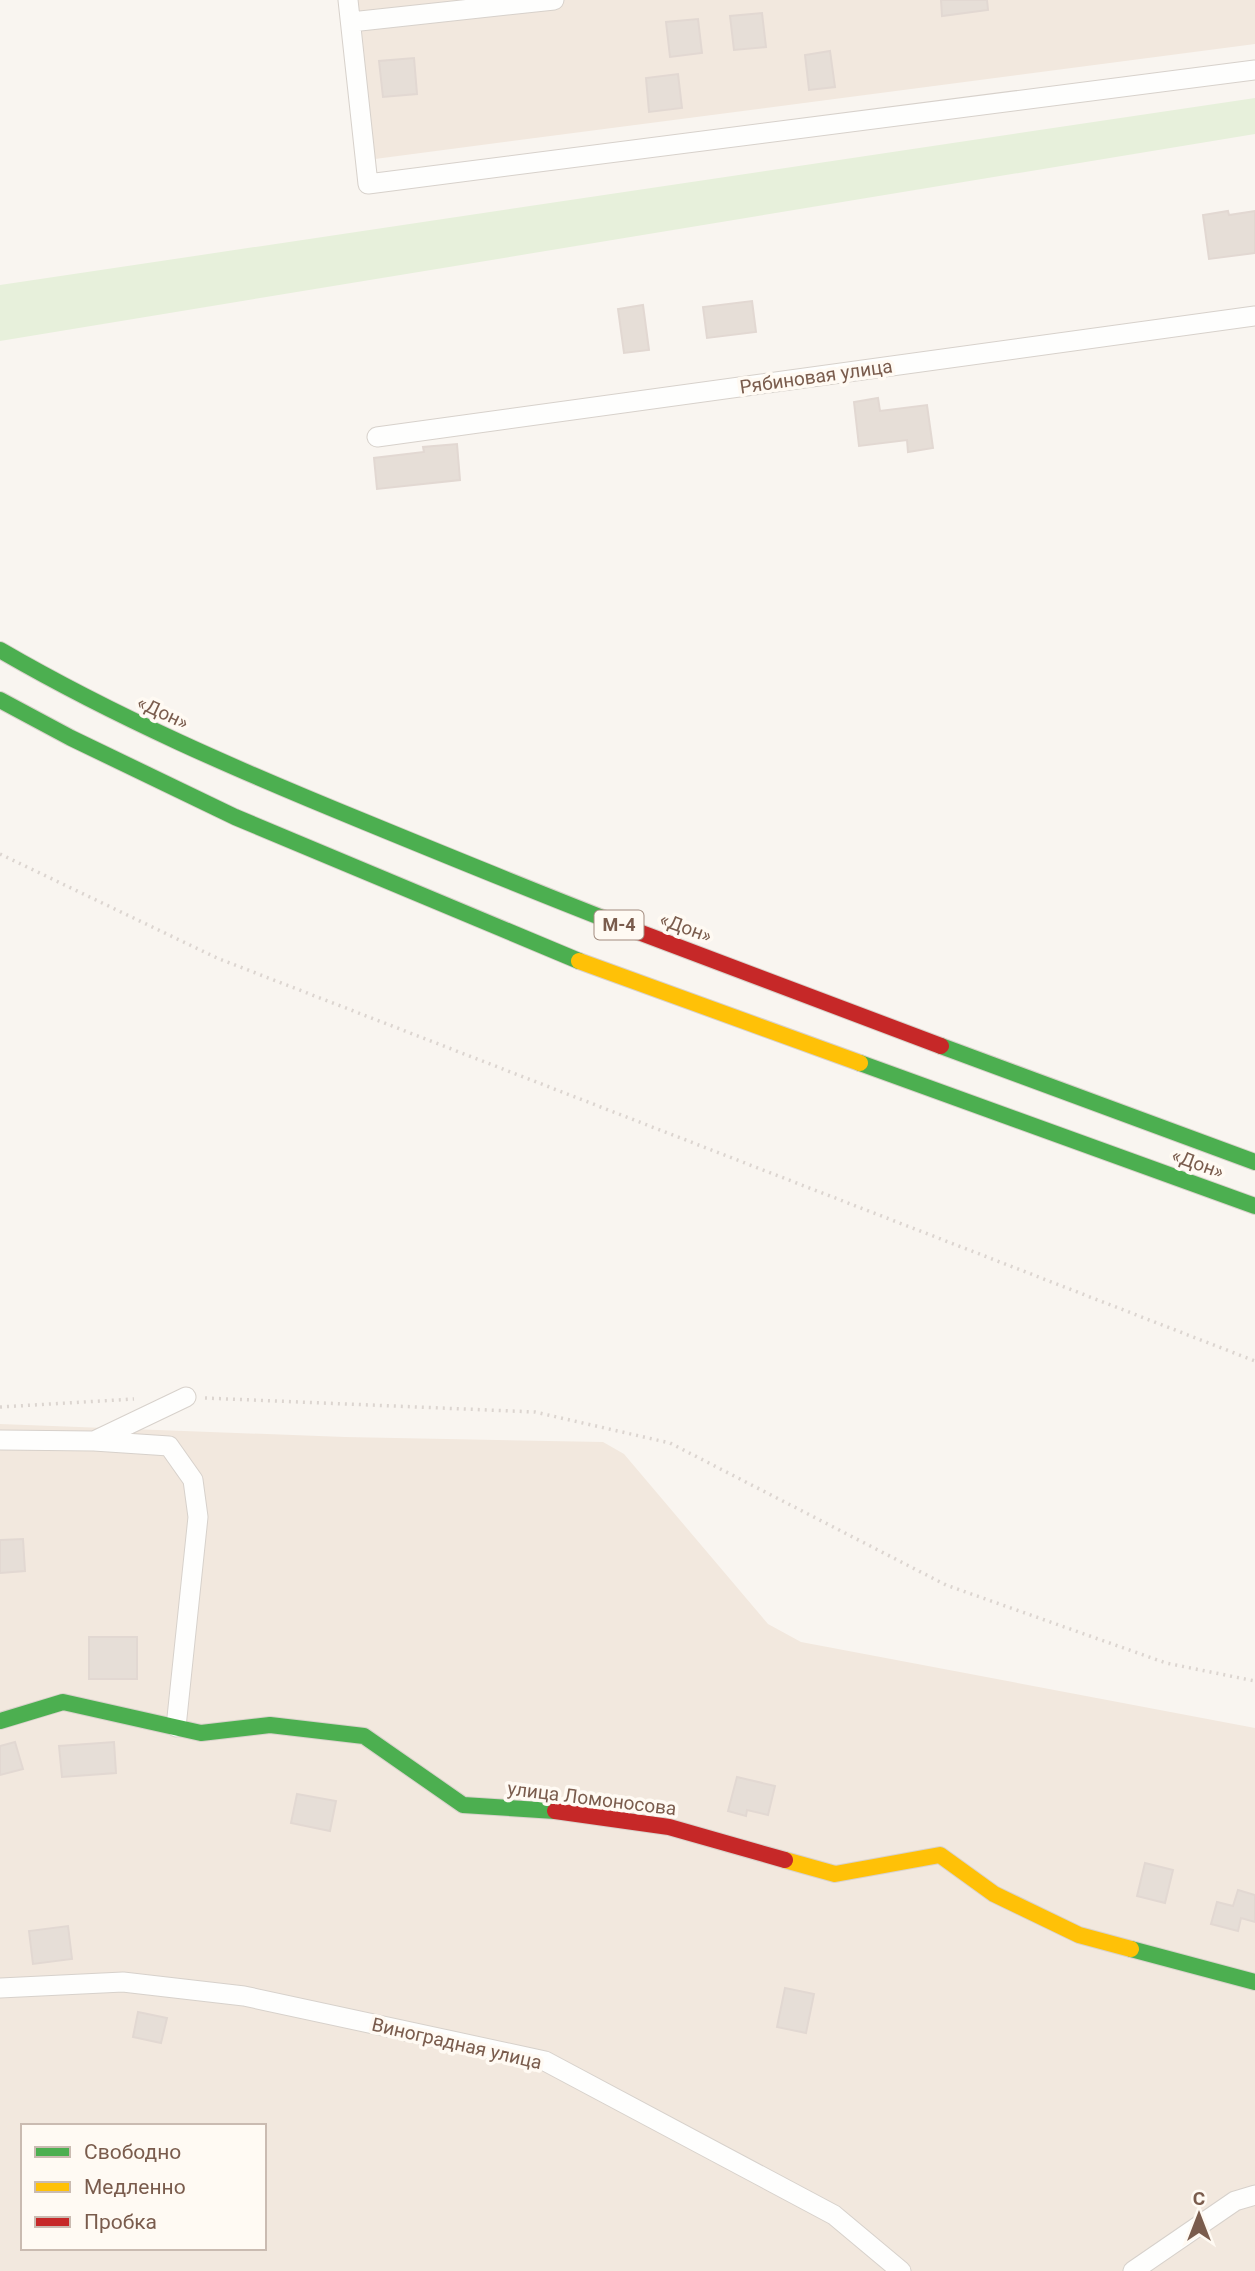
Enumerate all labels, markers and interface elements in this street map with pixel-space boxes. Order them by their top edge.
street label: Рябиновая улица [738,354,894,399]
street label: «Дон» [134,691,192,734]
street label: «Дон» [657,907,715,948]
road number: М-4 [594,910,644,940]
street label: «Дон» [1169,1143,1227,1184]
street label: улица Ломоносова [506,1777,678,1820]
street label: Виноградная улица [370,2013,544,2074]
legend [21,2124,266,2250]
text: Свободно [84,2140,181,2164]
text: Медленно [84,2175,186,2199]
north arrow [1164,2180,1234,2250]
text: С [1193,2187,1205,2210]
text: Пробка [84,2210,157,2234]

